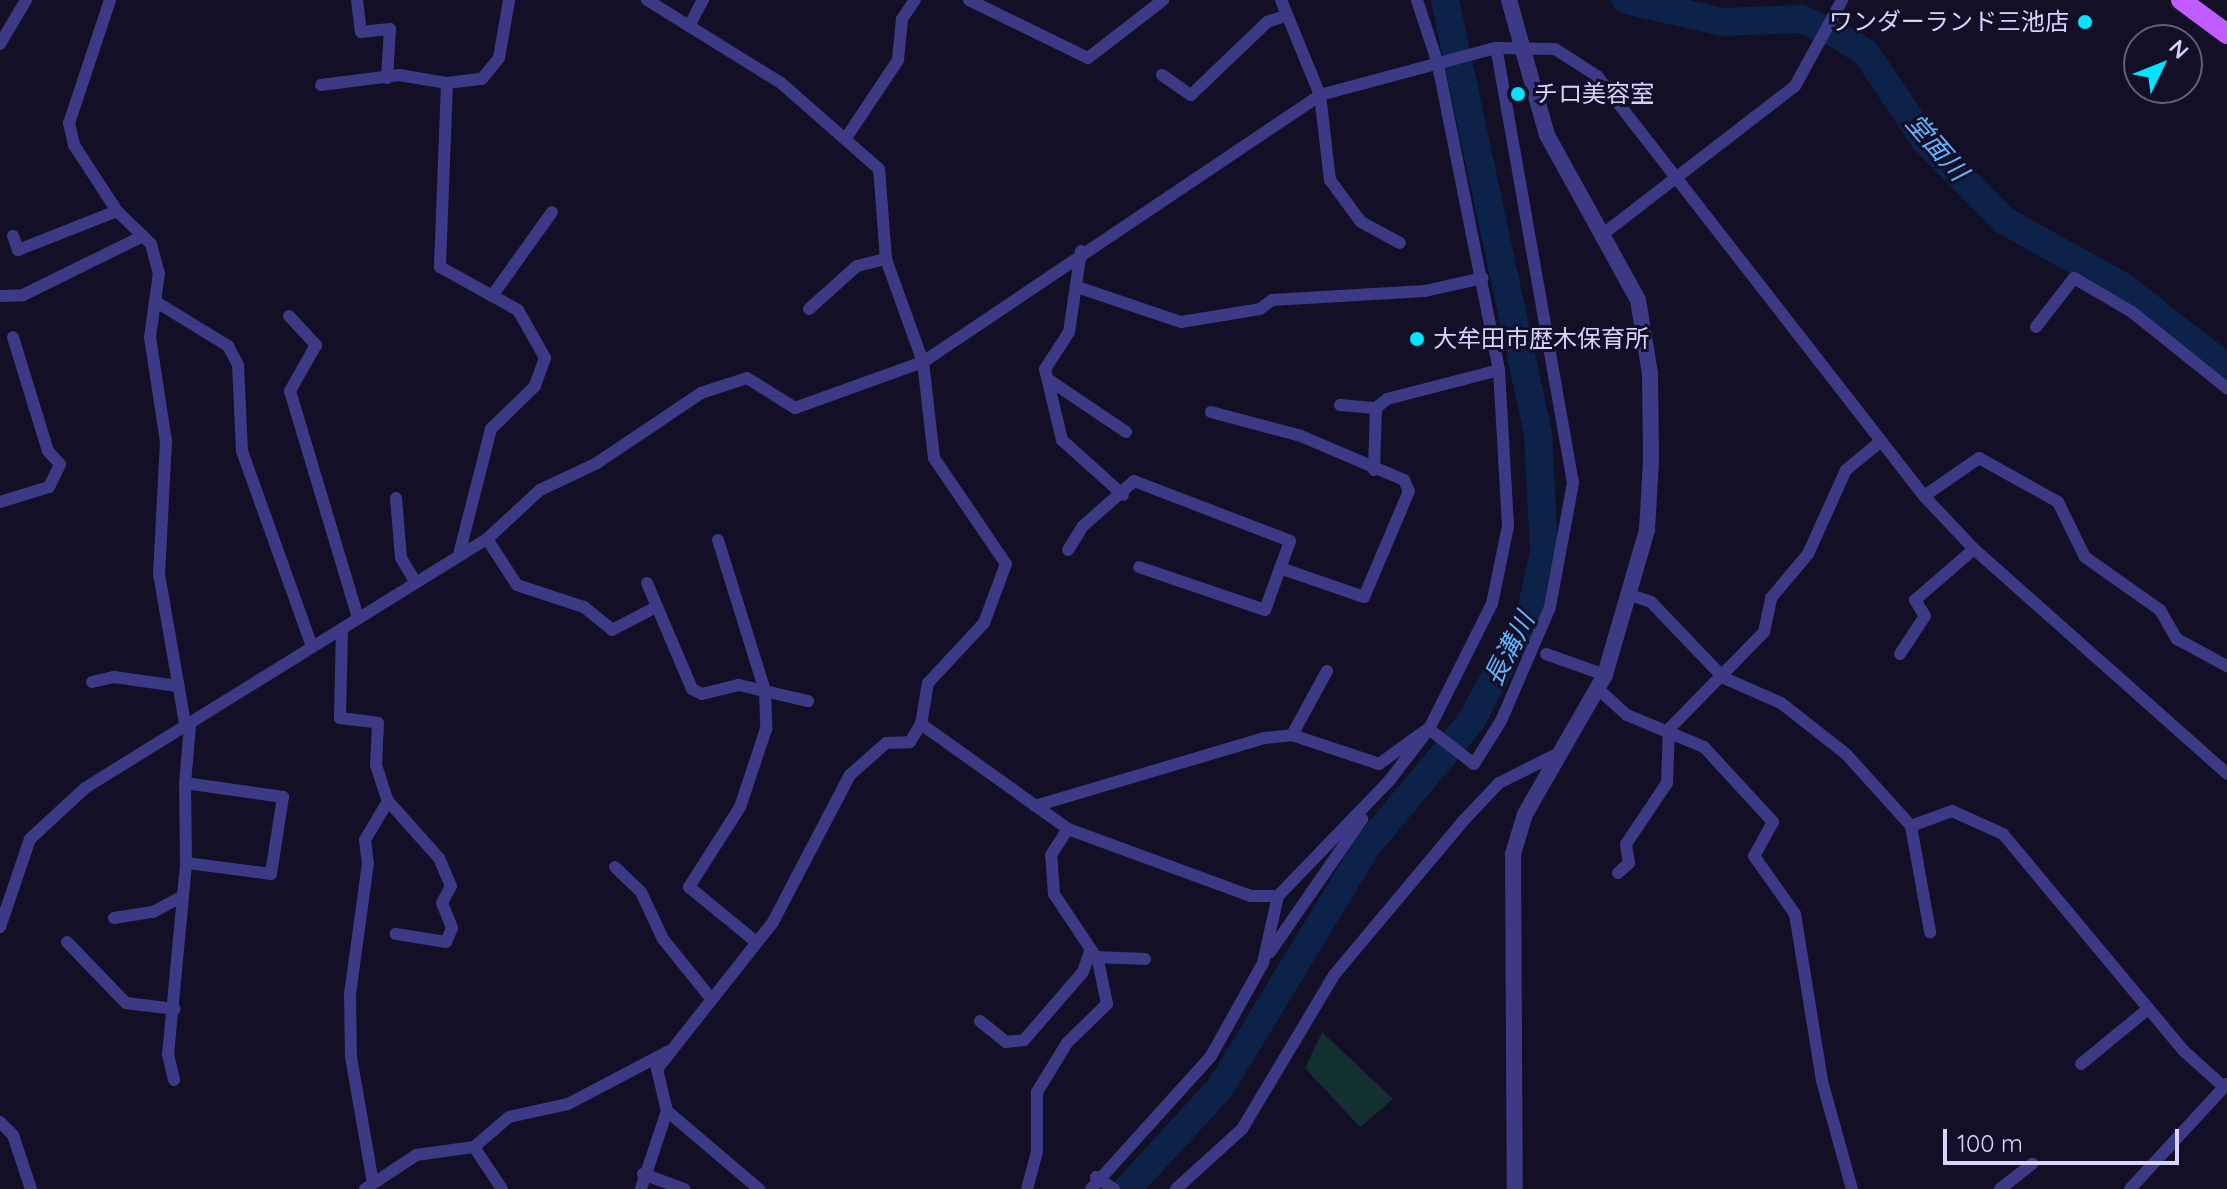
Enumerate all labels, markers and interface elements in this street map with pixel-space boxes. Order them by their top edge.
place label: ワンダーランド三池店 [1829,8,2069,36]
marker: ワンダーランド三池店 [2076,13,2094,31]
north arrow [2123,24,2203,104]
text: N [2163,34,2195,64]
place label: チロ美容室 [1534,80,1654,108]
marker: チロ美容室 [1509,85,1527,103]
water label: 堂面川 [1900,107,1974,187]
place label: 大牟田市歴木保育所 [1433,325,1649,353]
marker: 大牟田市歴木保育所 [1408,330,1426,348]
water label: 長溝川 [1477,607,1541,691]
scale bar [1947,1113,2183,1163]
text: 100 m [1957,1128,2023,1158]

